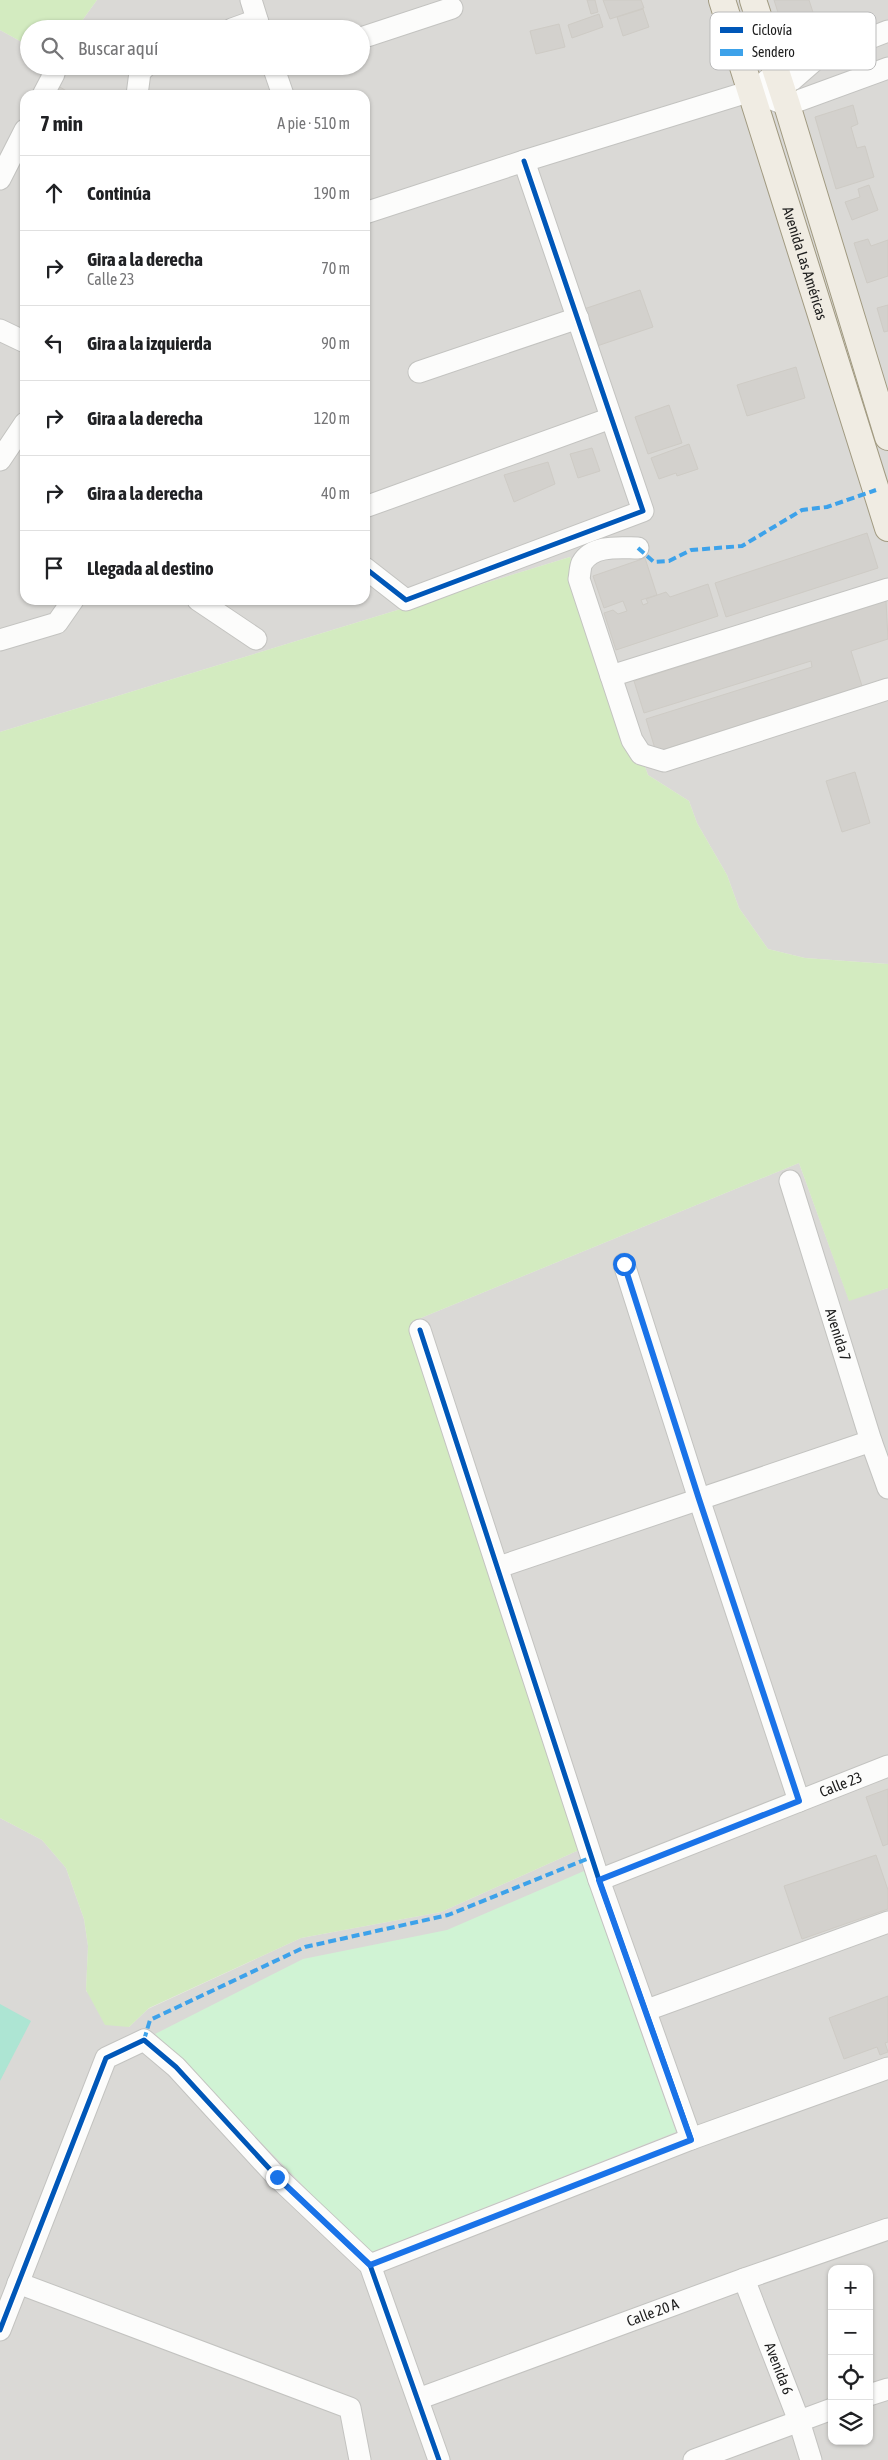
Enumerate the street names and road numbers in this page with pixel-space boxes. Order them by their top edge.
street label: Avenida Las Américas [779,204,831,322]
street label: Avenida 7 [822,1306,855,1363]
street label: Calle 23 [817,1768,865,1800]
street label: Calle 20 A [624,2295,681,2329]
street label: Avenida 6 [761,2340,797,2397]

